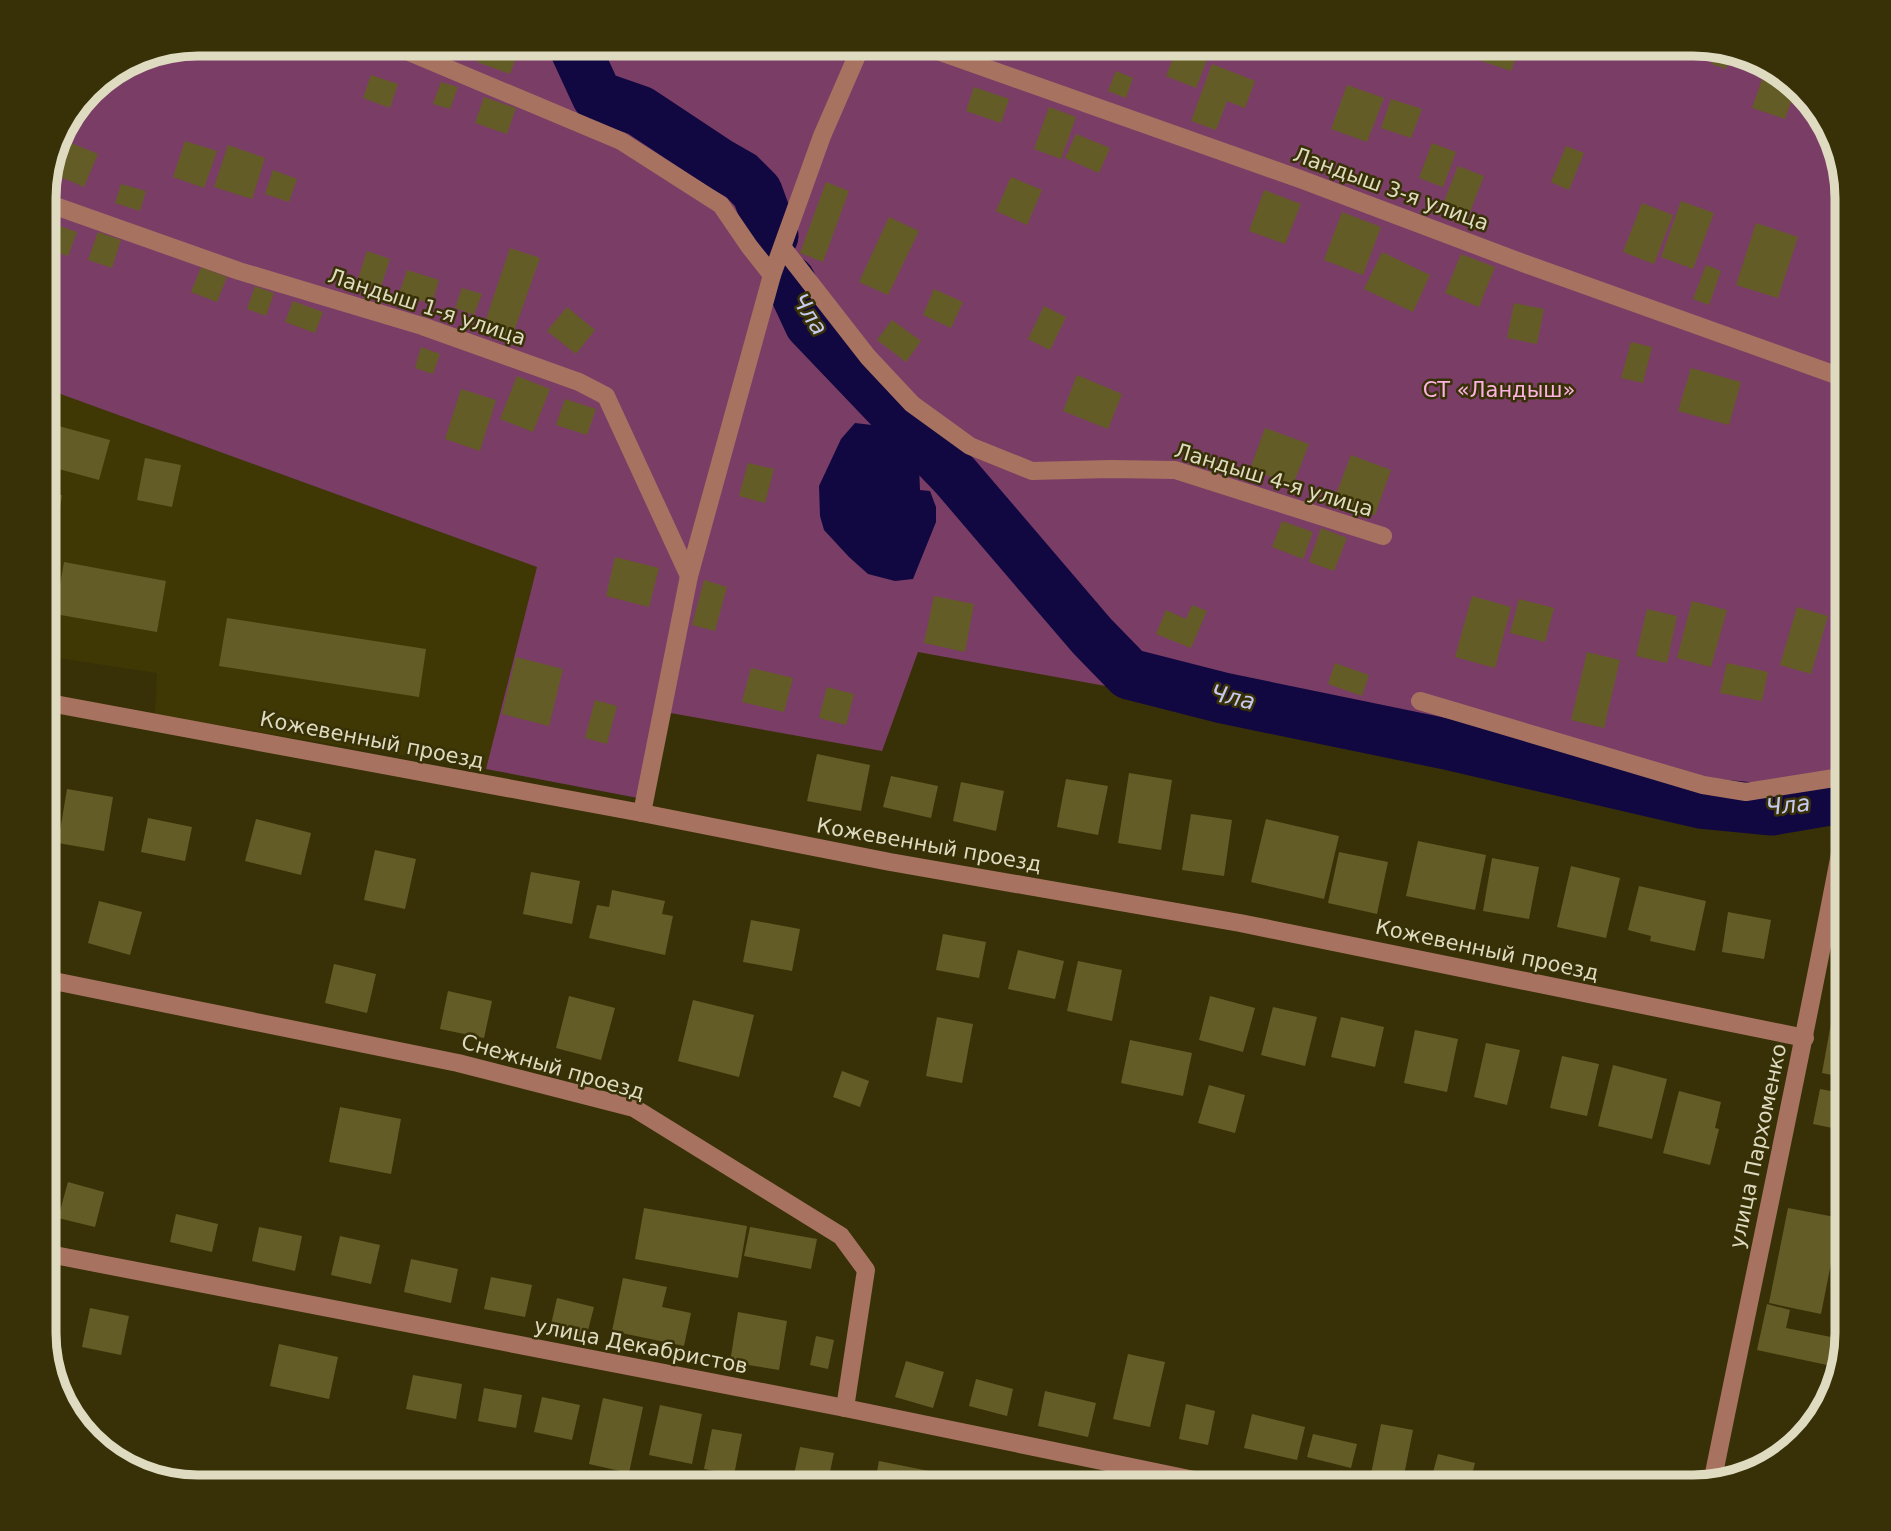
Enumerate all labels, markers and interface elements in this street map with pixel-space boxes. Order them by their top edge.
street label: Ландыш 3-я улица [1290,142,1492,236]
street label: Ландыш 1-я улица [325,264,529,350]
water label: Чла [787,288,833,340]
park label: СТ «Ландыш» [1423,378,1575,402]
street label: Ландыш 4-я улица [1172,438,1376,522]
water label: Чла [1208,679,1258,715]
street label: Кожевенный проезд [258,706,486,774]
water label: Чла [1764,790,1812,820]
street label: Кожевенный проезд [815,813,1043,877]
street label: Кожевенный проезд [1373,915,1601,985]
street label: Снежный проезд [459,1029,647,1105]
street label: улица Пархоменко [1725,1041,1791,1251]
street label: улица Декабристов [532,1314,750,1378]

